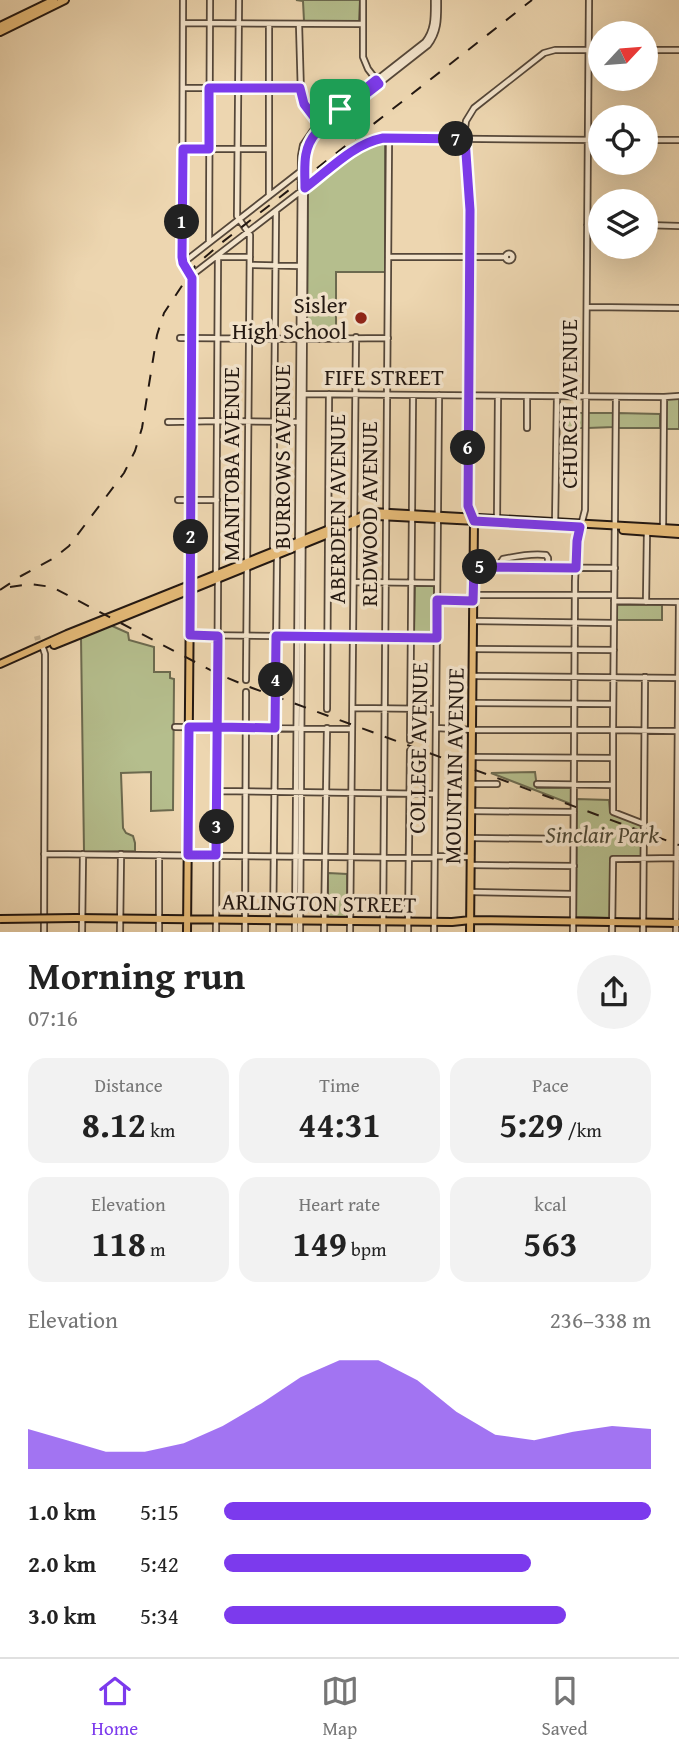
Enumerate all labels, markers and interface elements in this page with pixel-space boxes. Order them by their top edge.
north arrow [588,21,658,91]
map controls [588,21,658,259]
pin [310,79,370,139]
icon: arrive [321,90,359,128]
button: locate [588,105,658,175]
pin: 7 [438,122,474,156]
text: 7 [451,124,460,152]
button: layers [588,189,658,259]
pin: 1 [164,204,200,240]
text: 1 [177,207,186,235]
place label: Sisler High School [232,288,348,347]
marker: Sisler High School [353,310,369,326]
street label: CHURCH AVENUE [552,319,585,489]
street label: FIFE STREET [324,360,444,393]
street label: BURROWS AVENUE [265,364,298,550]
street label: MANITOBA AVENUE [214,367,247,561]
street label: ABERDEEN AVENUE [320,414,353,604]
street label: REDWOOD AVENUE [352,421,385,607]
pin: 6 [450,430,486,466]
text: 6 [463,433,472,461]
pin: 2 [174,520,208,554]
text: 2 [186,522,195,550]
pin: 5 [462,550,498,584]
text: 5 [475,552,484,580]
pin: 4 [258,662,294,698]
street label: COLLEGE AVENUE [400,662,435,834]
text: 4 [271,665,280,693]
street label: MOUNTAIN AVENUE [435,668,472,864]
pin: 3 [200,810,234,844]
text: 3 [212,812,221,840]
park label: Sinclair Park [545,818,659,851]
street label: ARLINGTON STREET [221,884,417,921]
text: Morning run [28,947,245,1003]
button: share [577,955,651,1029]
text: 07:16 [28,1001,78,1034]
text: Distance [94,1071,163,1099]
text: Time [319,1071,360,1099]
text: Pace [532,1071,569,1099]
text: 8.12 [82,1099,146,1150]
text: 44:31 [298,1099,381,1150]
text: 5:29 [499,1099,563,1150]
text: km [146,1116,175,1144]
text: /km [563,1116,602,1144]
text: Elevation [91,1190,166,1218]
text: Heart rate [299,1190,380,1218]
text: kcal [534,1190,567,1218]
text: 118 [91,1218,146,1269]
text: 149 [292,1218,347,1269]
text: 563 [523,1218,578,1269]
text: m [146,1235,166,1263]
text: bpm [347,1235,387,1263]
text: Elevation [28,1303,118,1336]
text: 236–338 m [550,1303,651,1336]
text: 1.0 km [28,1495,96,1528]
text: 5:15 [140,1495,179,1528]
text: 2.0 km [28,1547,96,1580]
text: 5:42 [140,1547,179,1580]
text: 3.0 km [28,1599,96,1632]
text: 5:34 [140,1599,179,1632]
tab: Home [91,1672,138,1742]
tab: Map [321,1672,359,1742]
tab: Saved [542,1672,588,1742]

